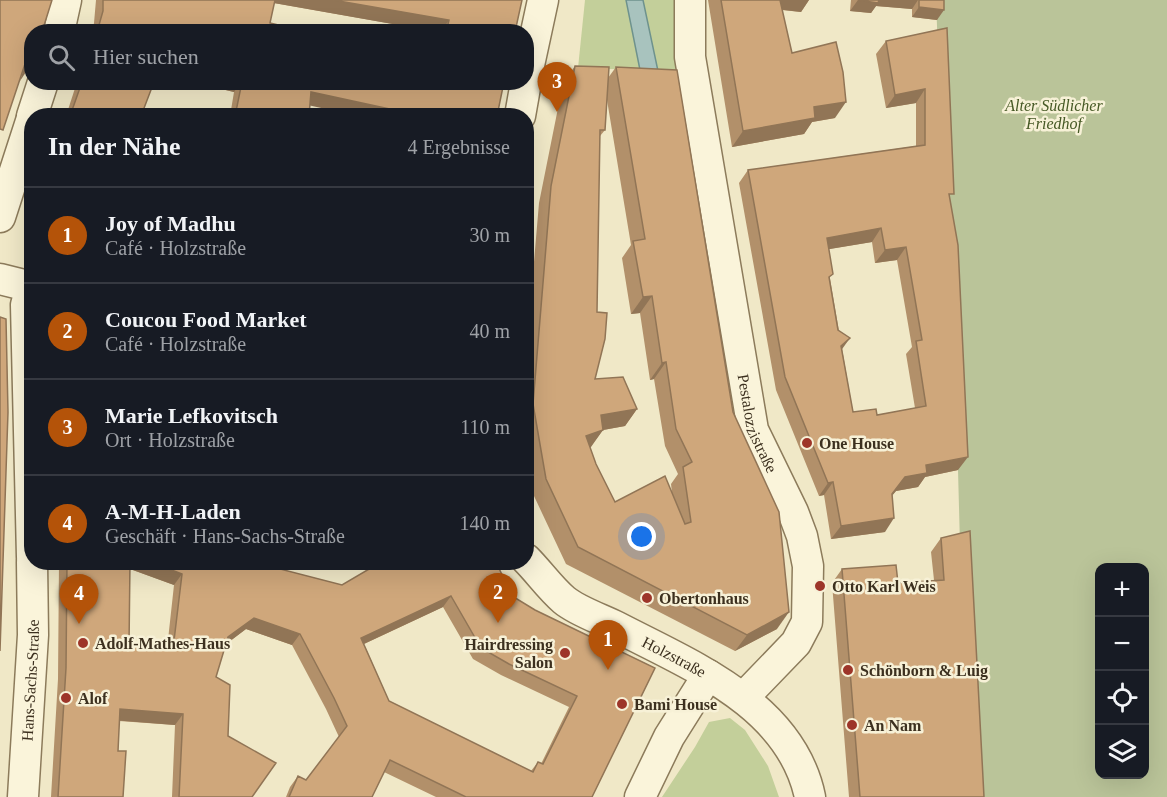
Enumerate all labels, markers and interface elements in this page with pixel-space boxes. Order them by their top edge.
search box [24,24,534,90]
icon: search [45,41,78,74]
text: Hier suchen [93,44,199,69]
pin: 3 [538,63,576,112]
park label: Alter Südlicher Friedhof [1004,97,1103,133]
text: In der Nähe [48,132,180,161]
text: 4 Ergebnisse [408,136,510,158]
text: Joy of Madhu [105,211,236,236]
text: 1 [63,224,73,246]
text: 30 m [469,224,510,246]
text: Café · Holzstraße [105,237,246,259]
text: Coucou Food Market [105,307,307,332]
text: 2 [63,320,73,342]
text: 40 m [469,320,510,342]
text: Café · Holzstraße [105,333,246,355]
street label: Pestalozzistraße [735,373,781,475]
text: Marie Lefkovitsch [105,403,278,428]
text: 3 [63,416,73,438]
text: 110 m [460,416,510,438]
text: Ort · Holzstraße [105,429,235,451]
place label: One House [819,435,894,452]
marker: One House [800,436,814,450]
text: A-M-H-Laden [105,499,241,524]
text: 4 [63,512,73,534]
text: 140 m [459,512,510,534]
your location [627,522,656,551]
text: Geschäft · Hans-Sachs-Straße [105,525,345,547]
map controls [1095,563,1149,779]
button: + [1095,563,1149,617]
pin: 4 [60,574,98,624]
pin: 2 [478,574,518,623]
place label: Otto Karl Weis [832,578,936,595]
marker: Otto Karl Weis [813,579,827,593]
place label: Obertonhaus [659,590,749,607]
marker: Obertonhaus [640,591,654,605]
button: − [1095,617,1149,671]
street label: Hans-Sachs-Straße [18,619,42,742]
pin: 1 [588,620,628,670]
street label: Holzstraße [640,633,709,680]
place label: Adolf-Mathes-Haus [95,635,230,652]
marker: Adolf-Mathes-Haus [76,636,90,650]
place label: Hairdressing Salon [464,636,553,671]
marker: Hairdressing Salon [558,646,572,660]
place label: Schönborn & Luig [860,662,988,680]
marker: Schönborn & Luig [841,663,855,677]
button: locate [1095,671,1149,725]
place label: Alof [78,690,108,707]
marker: Alof [59,691,73,705]
place label: Bami House [634,696,717,713]
marker: Bami House [615,697,629,711]
place label: An Nam [864,717,922,734]
marker: An Nam [845,718,859,732]
button: layers [1095,725,1149,779]

